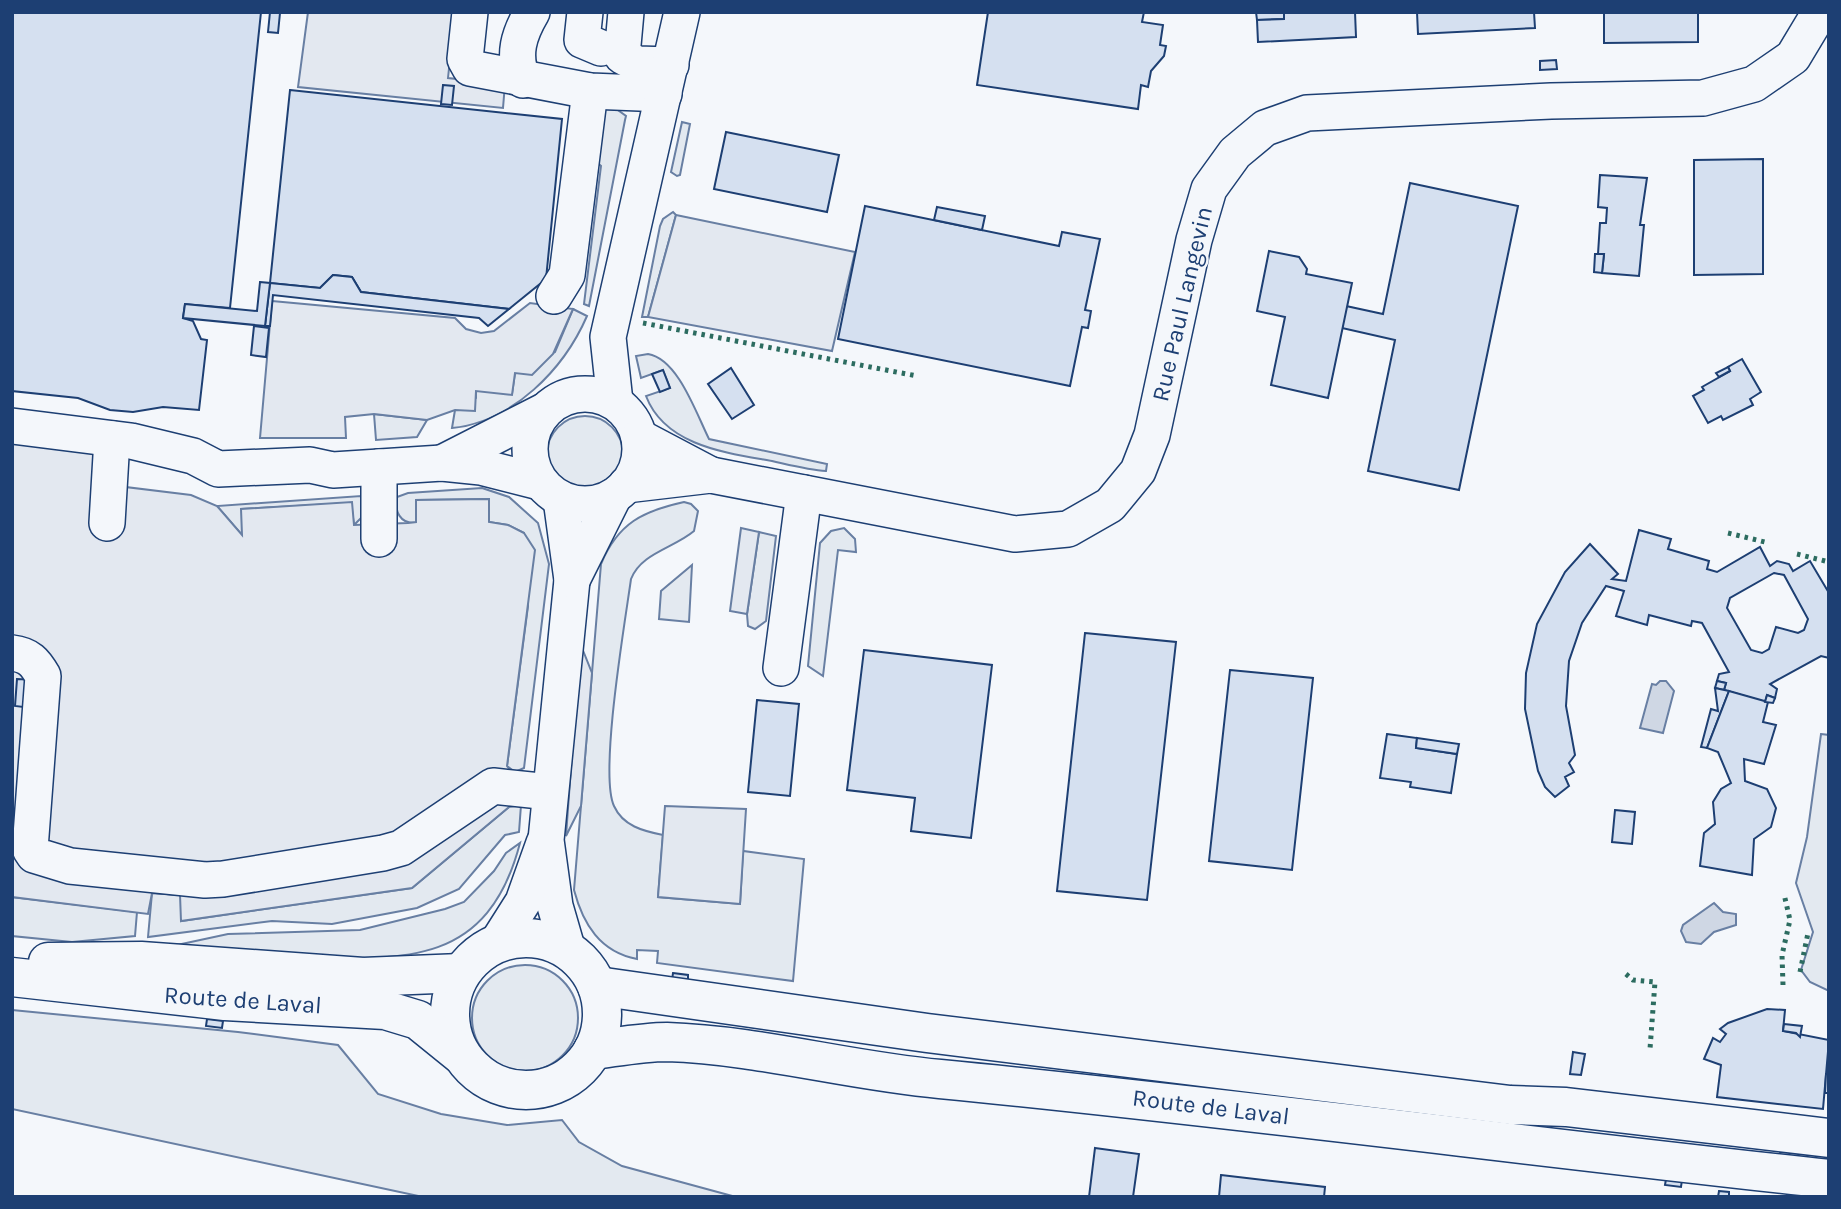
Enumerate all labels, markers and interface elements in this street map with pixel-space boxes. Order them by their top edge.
street label: Rue Paul Langevin [1146,204,1218,404]
street label: Route de Laval [163,981,323,1019]
street label: Route de Laval [1131,1083,1291,1131]

